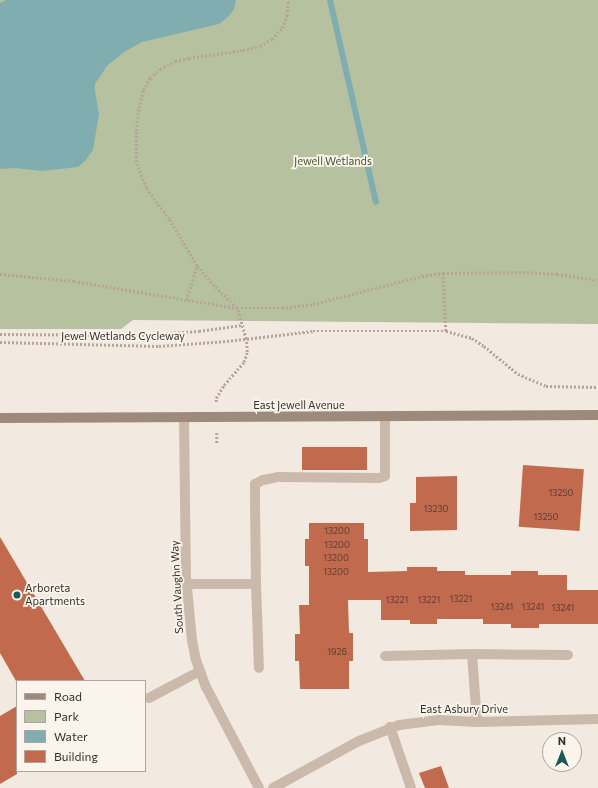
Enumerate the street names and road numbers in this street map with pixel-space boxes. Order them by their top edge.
street label: Jewel Wetlands Cycleway [61,329,185,343]
street label: East Jewell Avenue [253,398,345,412]
street label: South Vaughn Way [168,540,186,634]
street label: East Asbury Drive [420,702,508,716]

